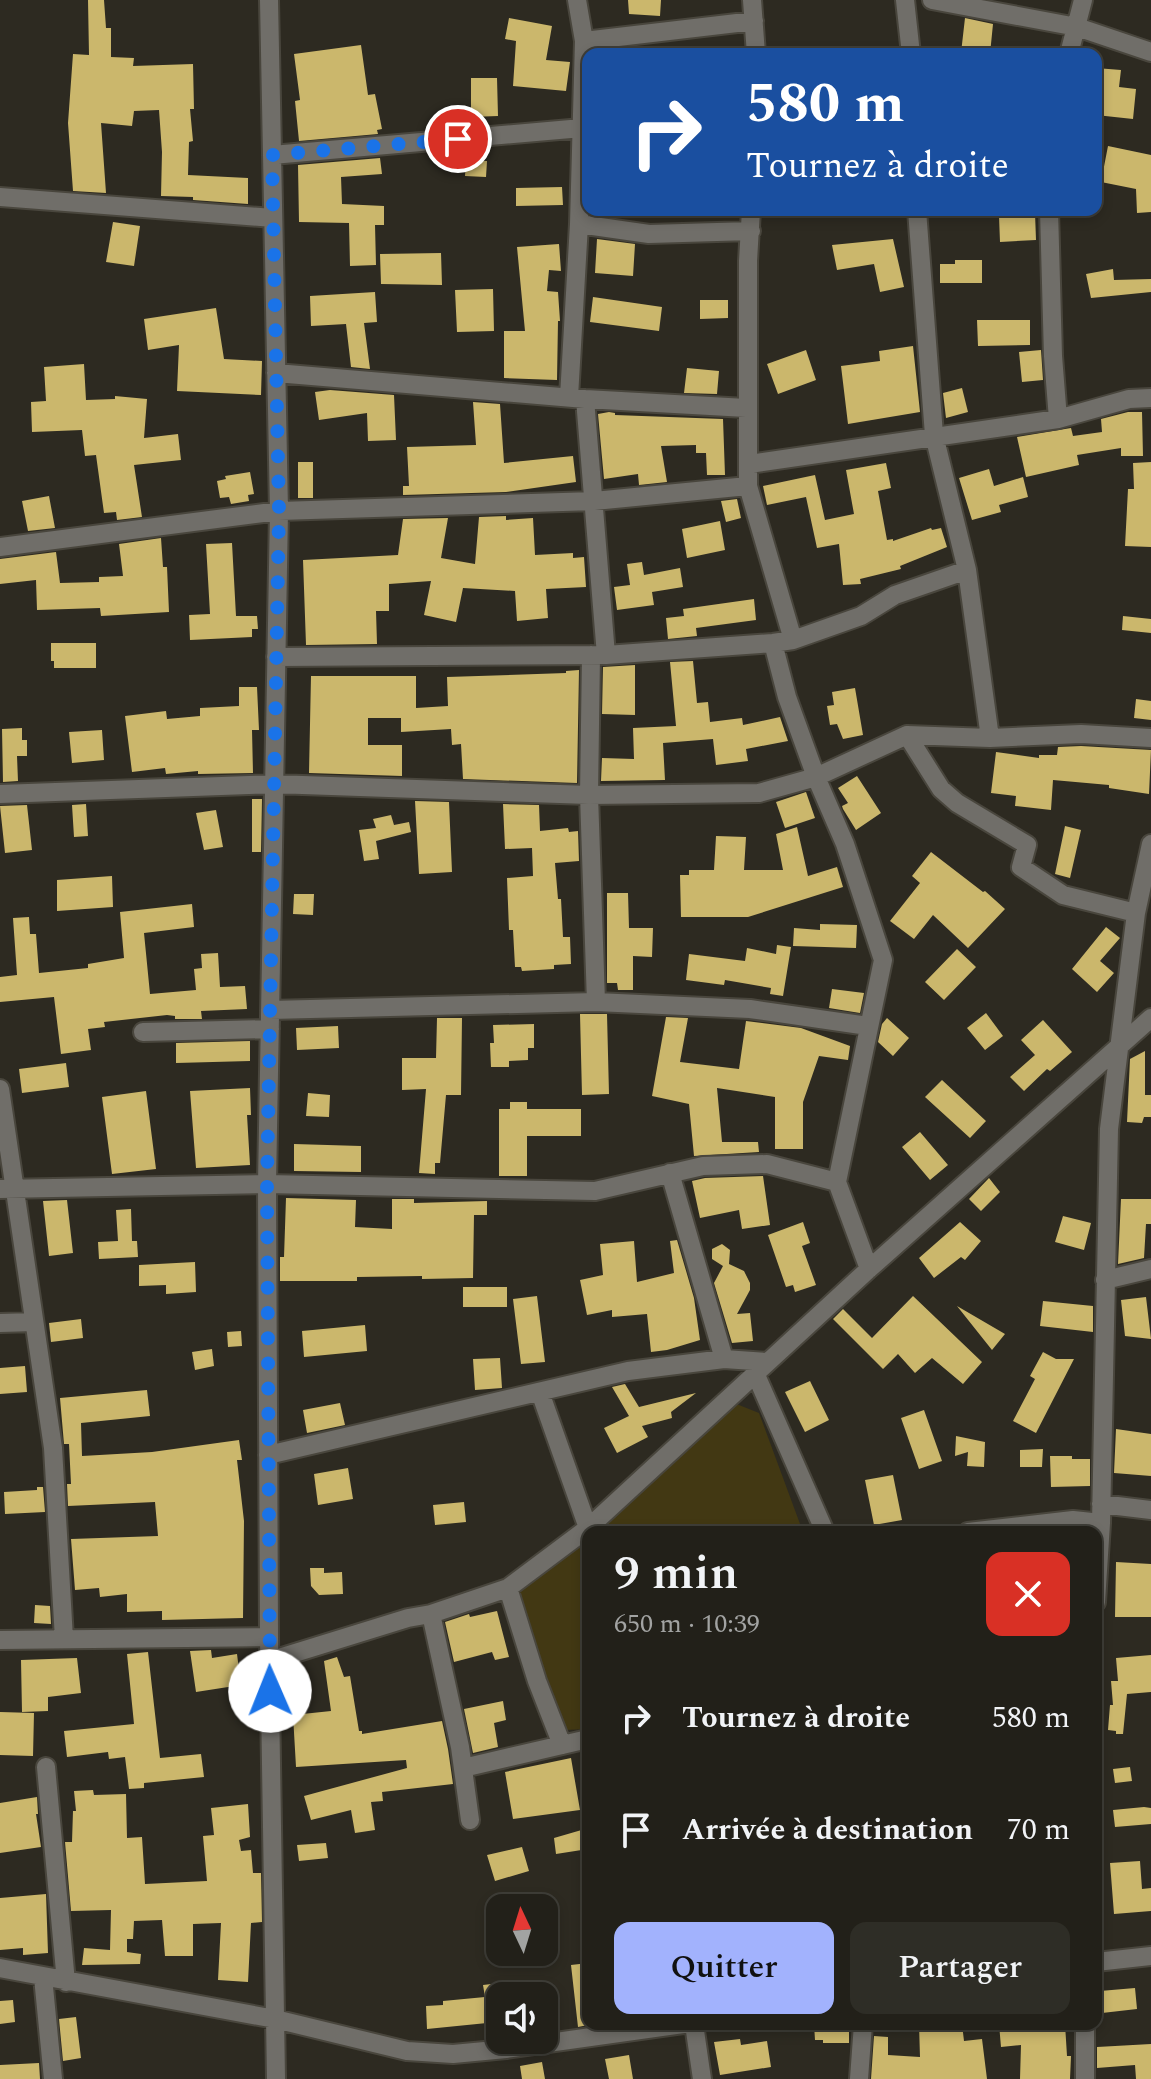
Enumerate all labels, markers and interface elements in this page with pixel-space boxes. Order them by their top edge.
text: 580 m [746,62,905,147]
icon: right [614,80,718,184]
pin [424,105,492,173]
icon: arrive [436,117,480,161]
text: Tournez à droite [746,139,1009,194]
text: 9 min [614,1537,739,1610]
button: close [986,1552,1070,1636]
text: 650 m · 10:39 [614,1604,760,1644]
position arrow [228,1649,312,1733]
text: Tournez à droite [682,1695,910,1741]
text: 580 m [992,1695,1070,1741]
icon: right [614,1696,658,1740]
text: Arrivée à destination [682,1807,973,1853]
text: 70 m [1007,1807,1070,1853]
icon: arrive [614,1808,658,1852]
north arrow [486,1894,558,1966]
map controls [486,1894,558,2054]
button: Quitter [614,1922,834,2014]
button: Partager [850,1922,1070,2014]
button: sound [486,1982,558,2054]

